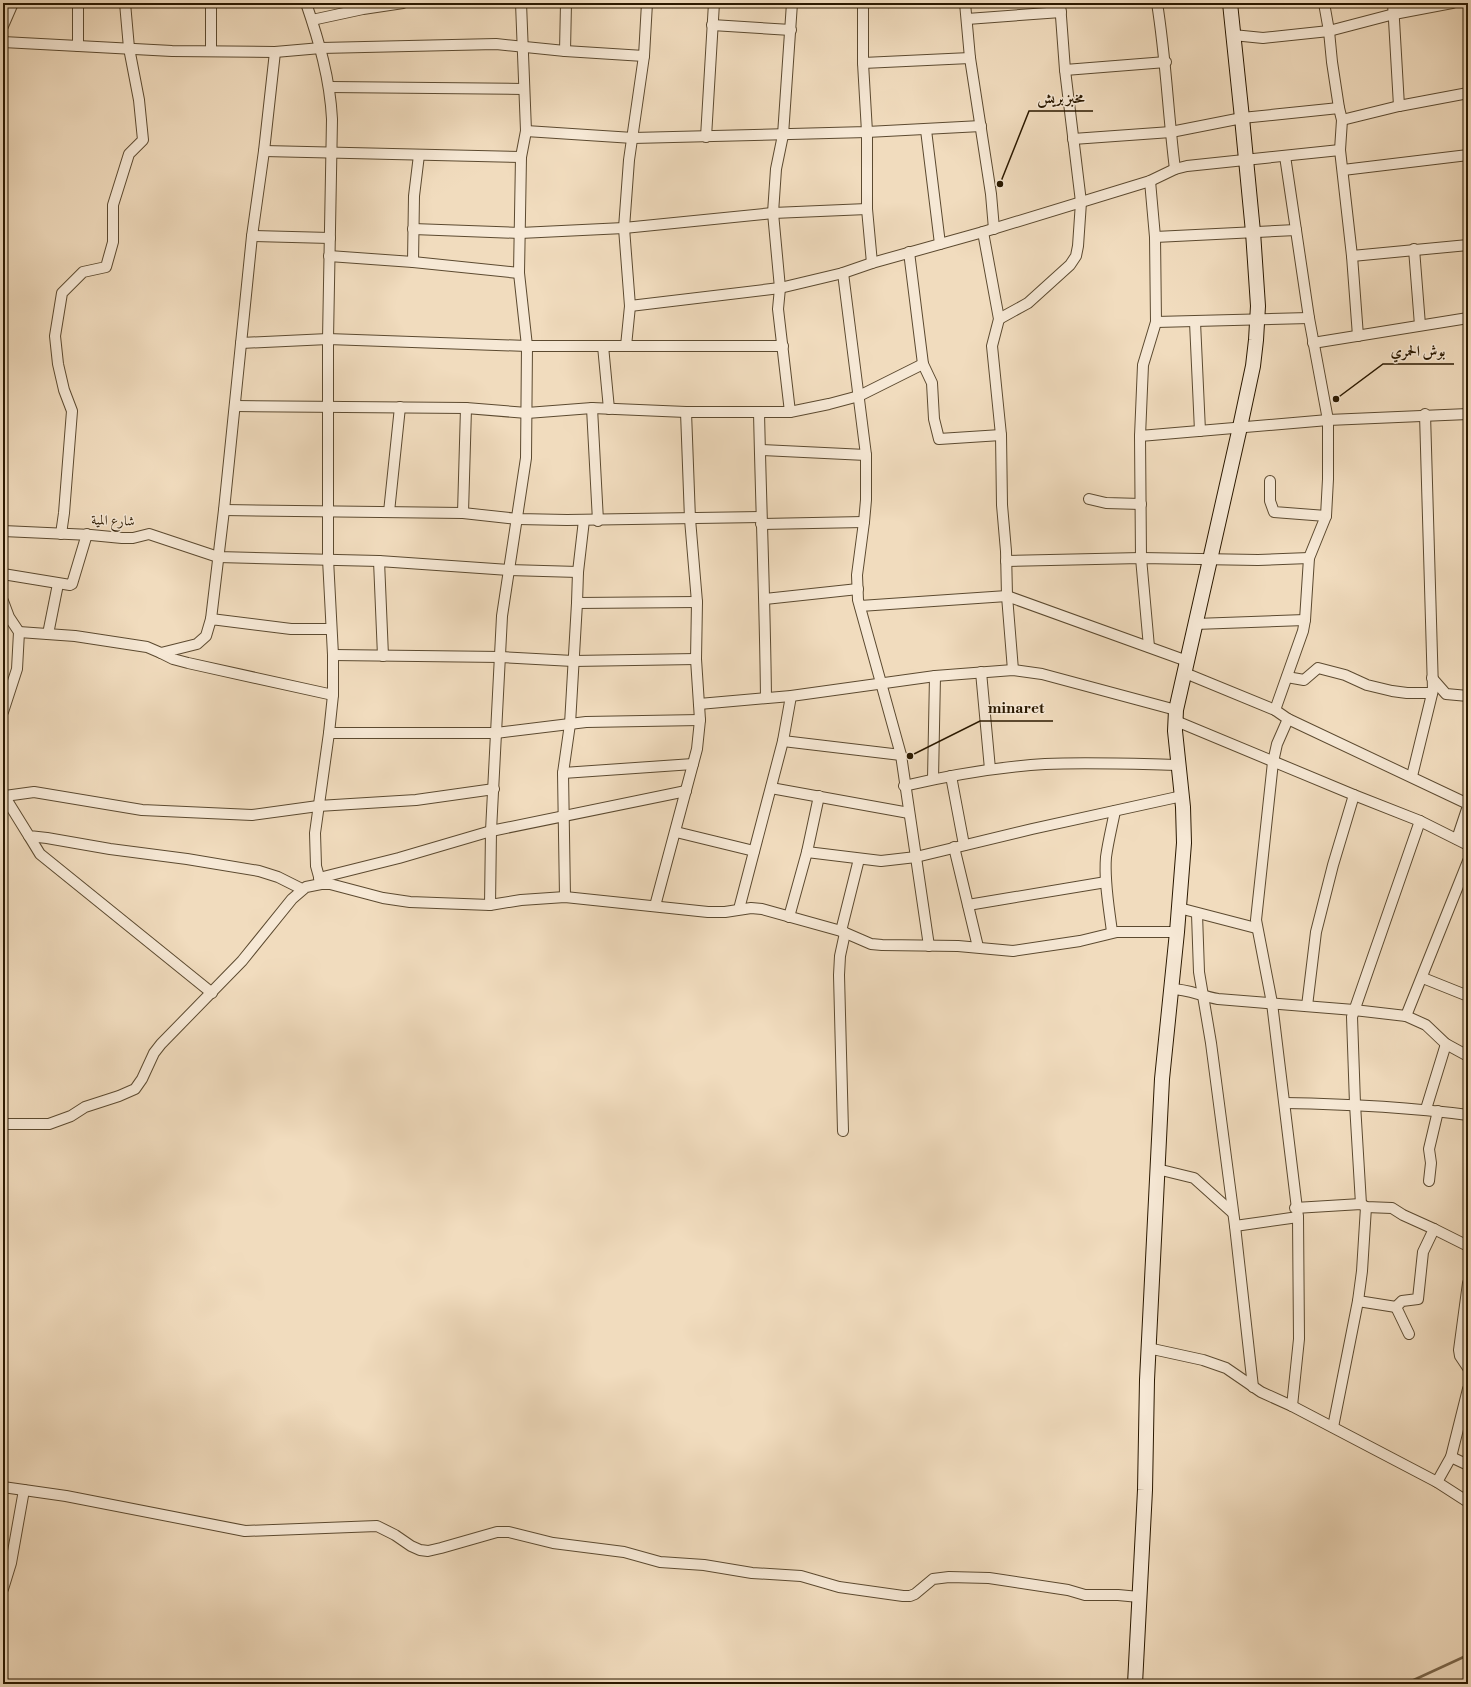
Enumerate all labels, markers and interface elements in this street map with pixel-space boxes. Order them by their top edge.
callout: مخبز بريش [1029,84,1093,111]
text: مخبز بريش [1037,89,1086,108]
callout: بوش الحمري [1383,337,1454,364]
text: بوش الحمري [1391,342,1446,363]
street label: شارع المية [91,511,135,533]
callout: minaret [980,694,1053,721]
text: minaret [988,699,1045,718]

